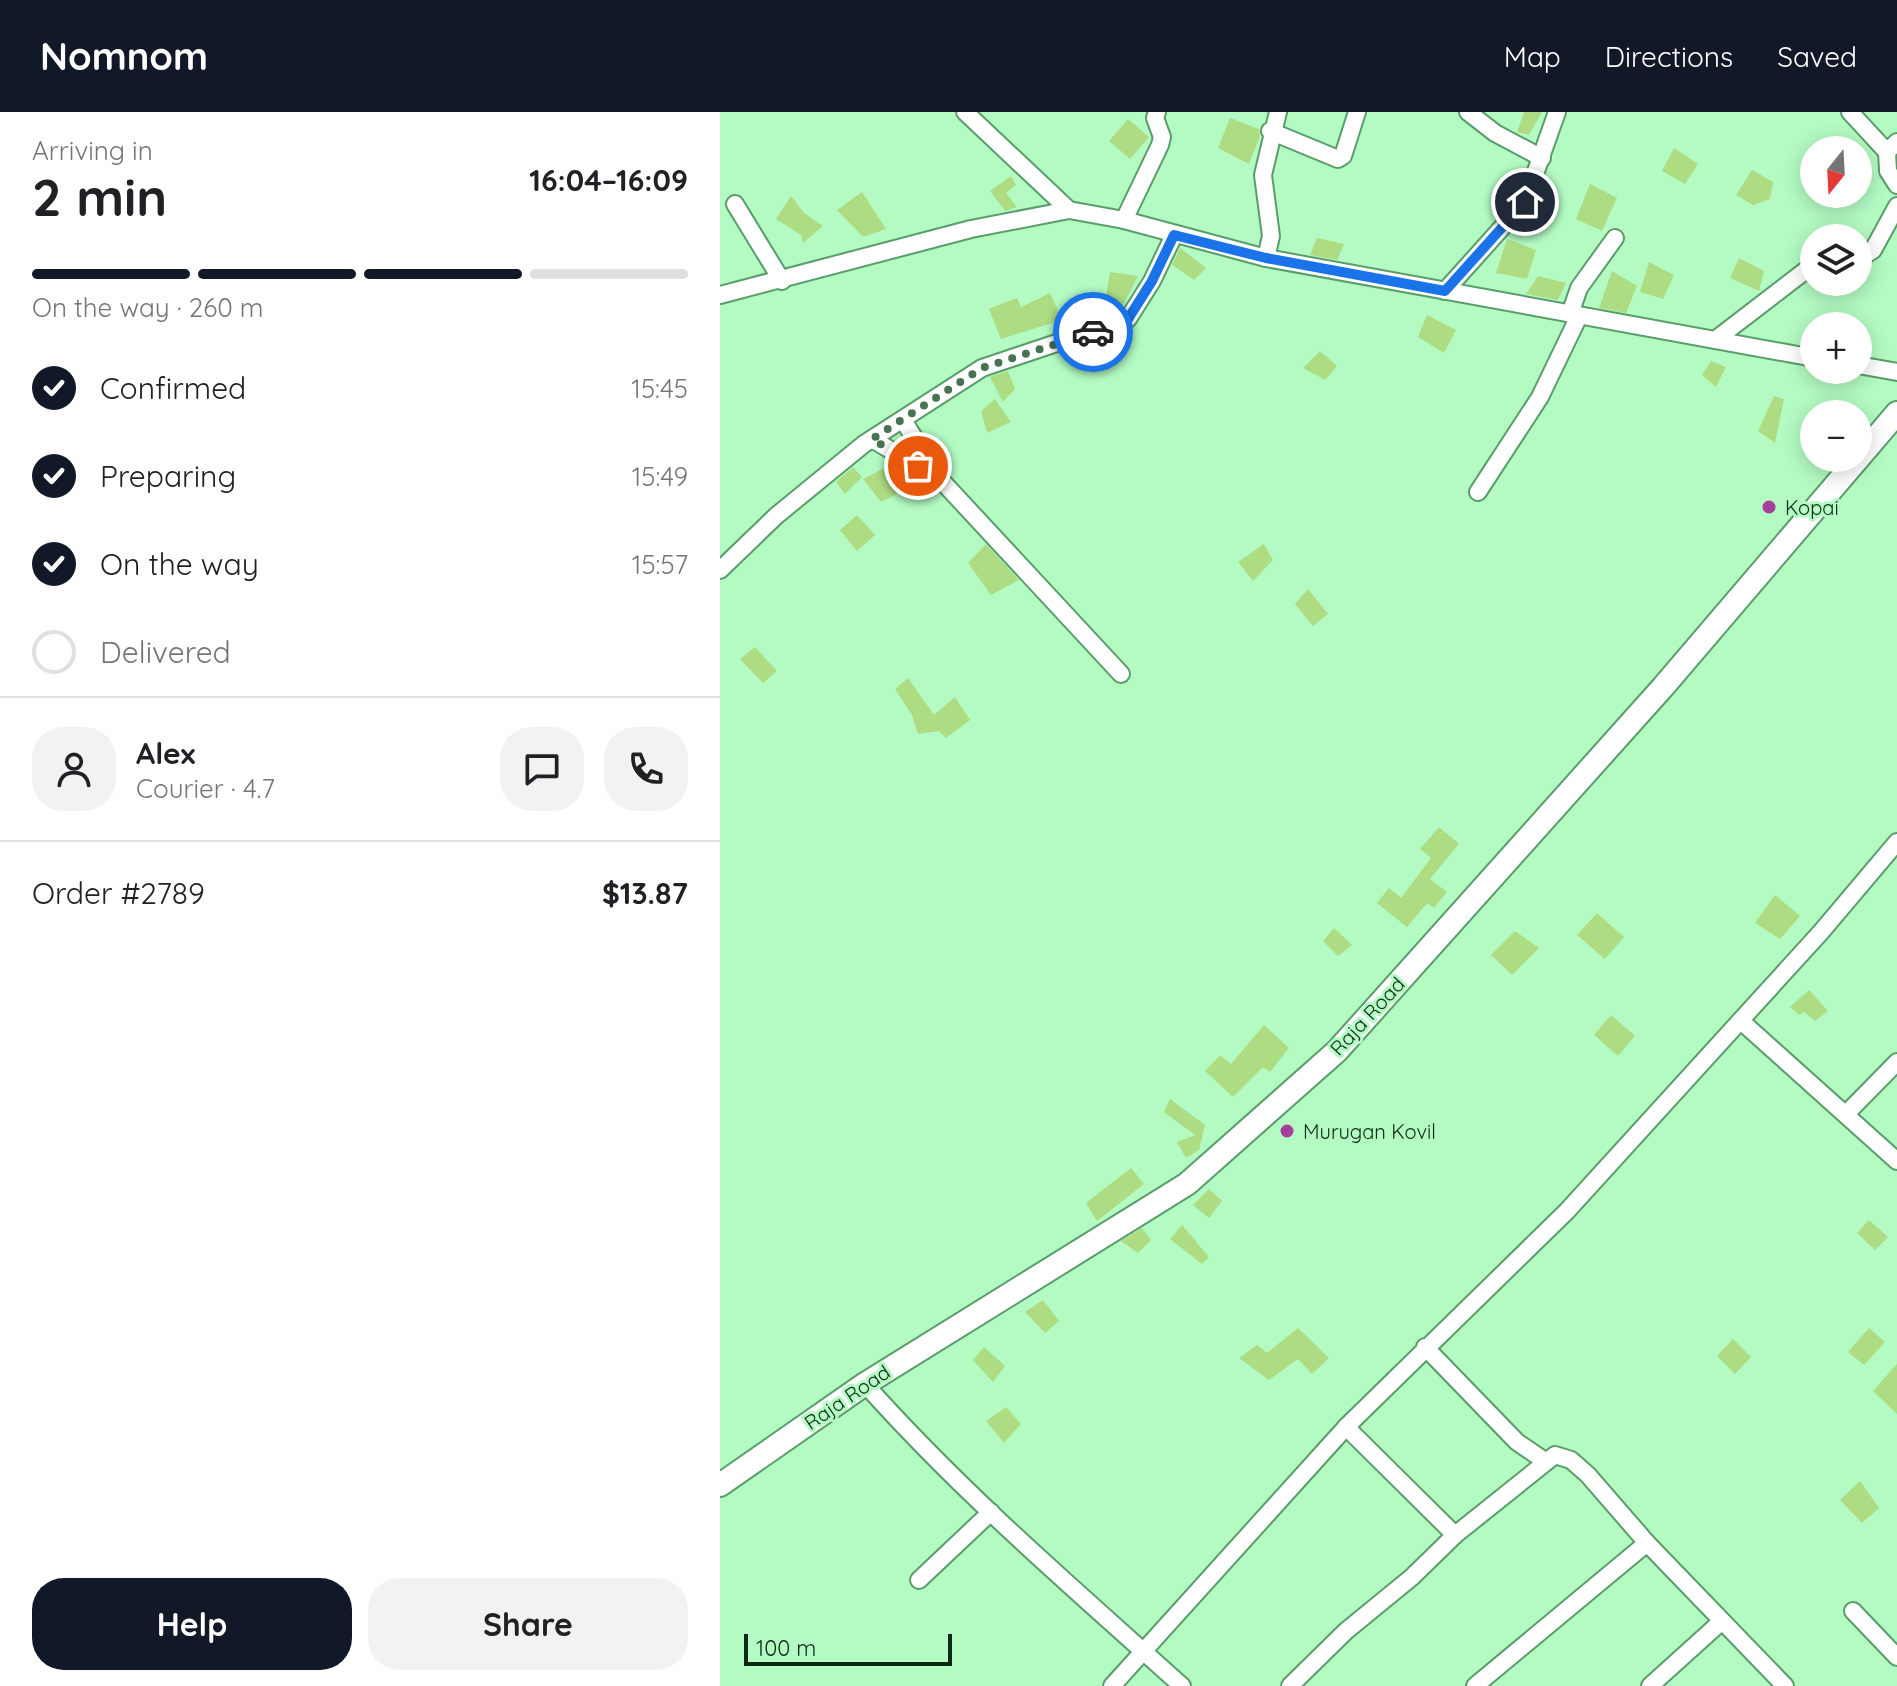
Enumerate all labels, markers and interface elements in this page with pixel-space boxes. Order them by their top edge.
text: Nomnom [40,32,208,80]
text: Map [1504,39,1561,74]
text: Directions [1605,39,1733,74]
text: Saved [1777,39,1857,74]
text: Arriving in [32,134,153,167]
north arrow [1800,136,1872,208]
map controls [1800,136,1872,472]
text: 16:04–16:09 [529,161,688,199]
text: 2 min [32,164,167,229]
pin [1491,168,1559,236]
icon: home [1503,180,1547,224]
button: layers [1800,224,1872,296]
text: On the way · 260 m [32,291,264,324]
courier [1053,292,1133,372]
icon: car [1071,310,1115,354]
button: + [1800,312,1872,384]
icon: check [32,366,76,410]
text: Confirmed [100,369,246,407]
text: 15:45 [631,372,688,405]
button: − [1800,400,1872,472]
pin [884,432,952,500]
icon: bag [896,444,940,488]
icon: check [32,454,76,498]
text: Preparing [100,457,236,495]
text: 15:49 [632,460,688,493]
place label: Kopai [1785,495,1839,520]
marker: Kopai [1760,498,1778,516]
icon: check [32,542,76,586]
text: On the way [100,545,259,583]
text: 15:57 [632,548,688,581]
text: Delivered [100,633,231,671]
button: person [32,727,116,811]
button: chat [500,727,584,811]
button: phone [604,727,688,811]
text: Alex [136,734,195,772]
text: Courier · 4.7 [136,772,275,805]
text: Order #2789 [32,874,205,912]
text: $13.87 [602,874,688,912]
street label: Raja Road [1324,972,1410,1060]
place label: Murugan Kovil [1303,1119,1436,1144]
marker: Murugan Kovil [1278,1122,1296,1140]
street label: Raja Road [799,1359,895,1435]
button: Help [32,1578,352,1670]
button: Share [368,1578,688,1670]
scale bar [744,1630,952,1666]
text: 100 m [756,1634,816,1662]

